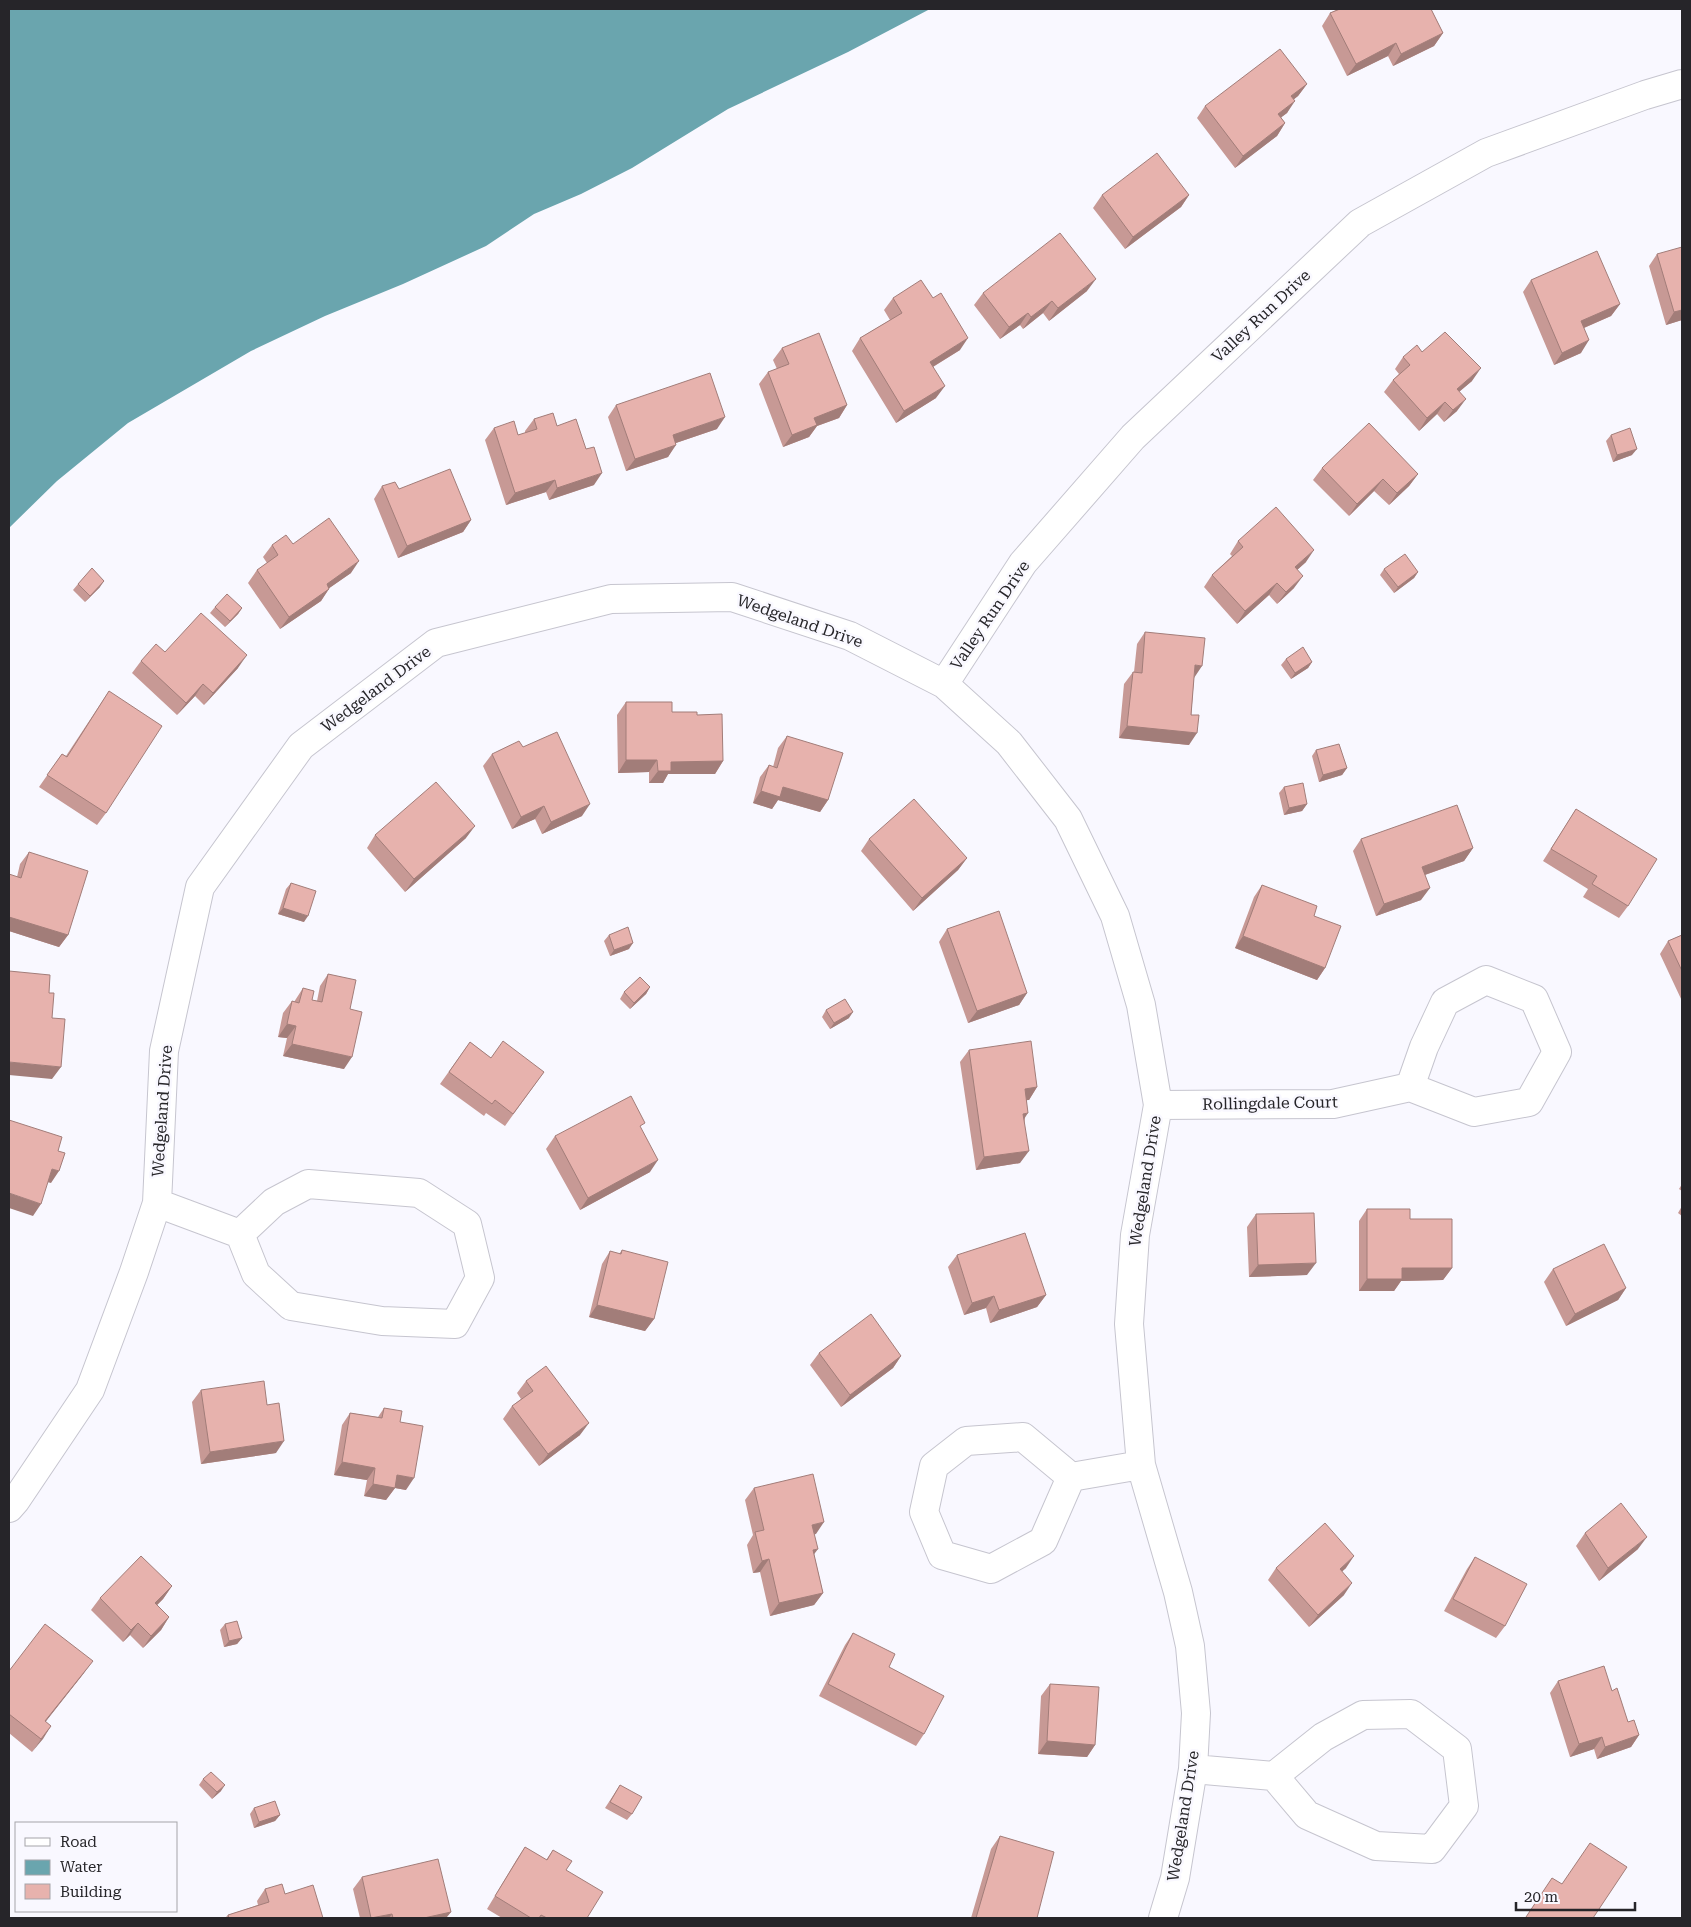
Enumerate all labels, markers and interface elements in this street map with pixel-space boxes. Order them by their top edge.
street label: Valley Run Drive [1208,265,1314,367]
street label: Valley Run Drive [946,557,1034,673]
street label: Wedgeland Drive [734,591,866,652]
street label: Wedgeland Drive [318,642,435,736]
street label: Wedgeland Drive [148,1044,176,1178]
street label: Rollingdale Court [1202,1092,1338,1114]
street label: Wedgeland Drive [1125,1114,1165,1248]
street label: Wedgeland Drive [1163,1749,1203,1883]
legend [15,1822,178,1912]
text: Road [60,1833,97,1851]
text: Water [60,1858,102,1876]
scale bar [1516,1880,1635,1912]
text: Building [60,1883,122,1901]
text: 20 m [1524,1888,1559,1906]

